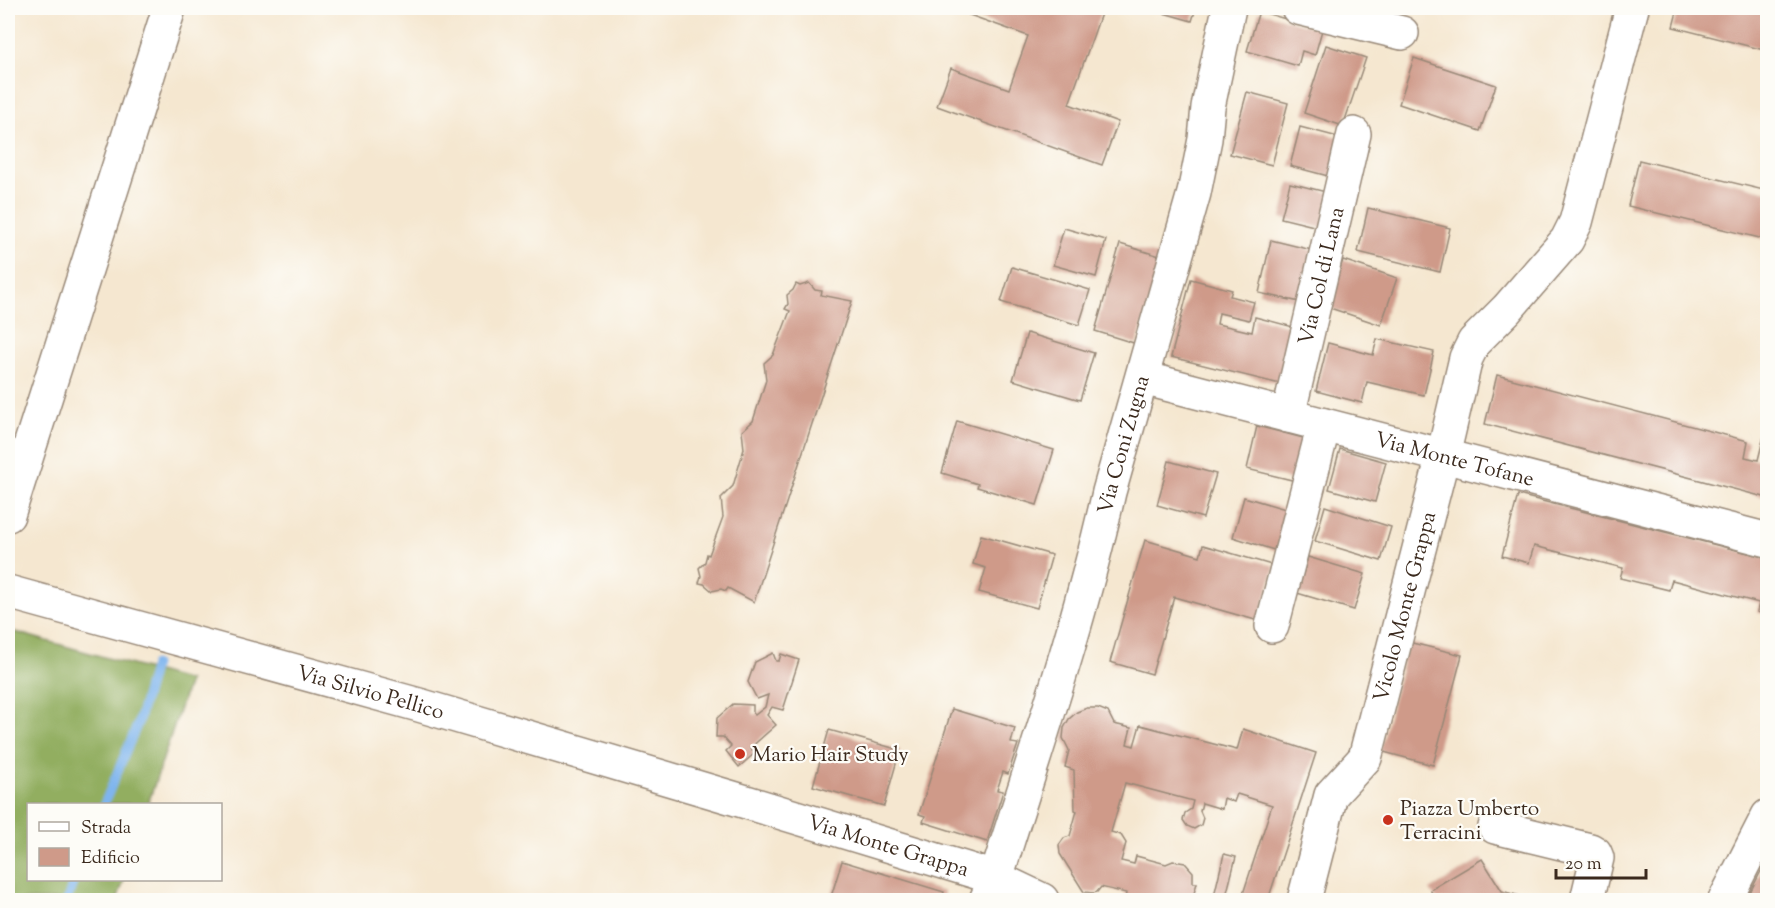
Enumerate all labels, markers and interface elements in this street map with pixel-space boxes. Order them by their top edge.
street label: Via Col di Lana [1292,204,1353,348]
street label: Via Coni Zugna [1091,372,1159,517]
street label: Via Monte Tofane [1371,426,1537,496]
street label: Vicolo Monte Grappa [1367,508,1445,706]
street label: Via Silvio Pellico [293,659,447,729]
place label: Mario Hair Study [752,741,909,771]
marker: Mario Hair Study [733,747,747,761]
place label: Piazza Umberto Terracini [1400,795,1539,849]
legend [27,803,222,881]
street label: Via Monte Grappa [803,808,972,886]
marker: Piazza Umberto Terracini [1381,813,1395,827]
text: Strada [81,816,131,842]
scale bar [1556,842,1646,880]
text: Edificio [81,846,140,872]
text: 20 m [1565,852,1602,878]

